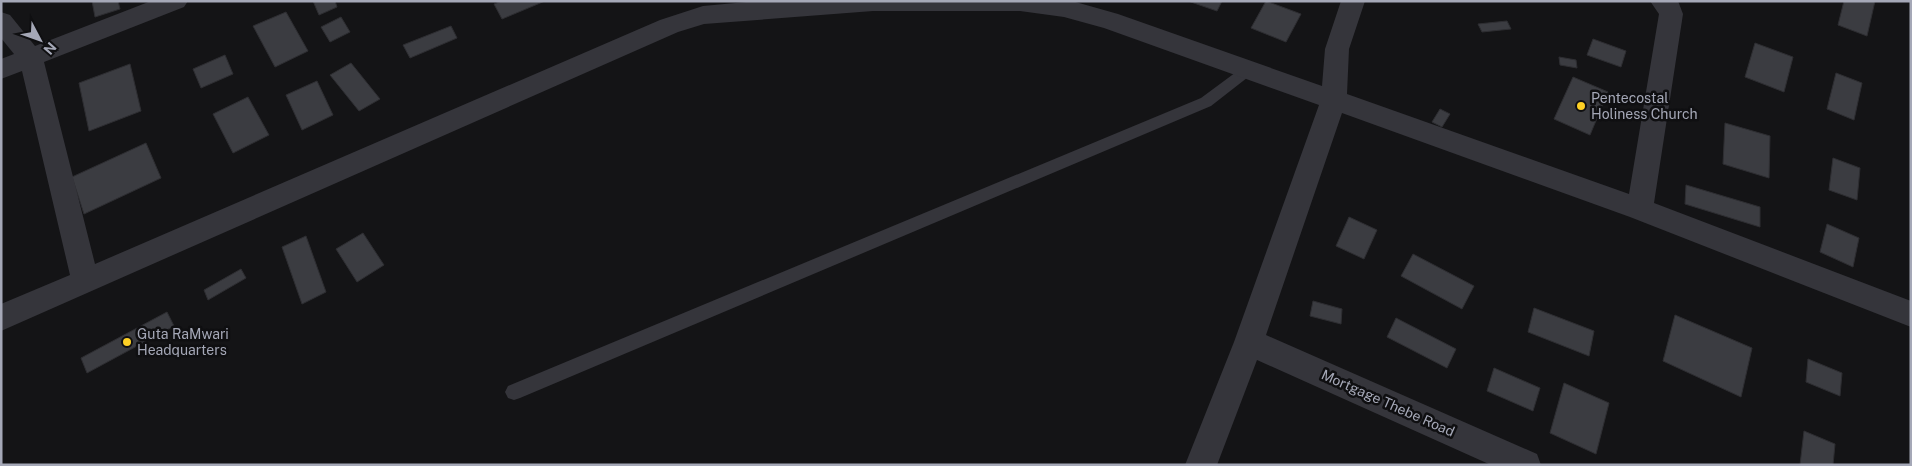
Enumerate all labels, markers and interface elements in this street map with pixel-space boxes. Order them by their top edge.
north arrow [15,15,65,65]
text: N [40,39,59,58]
place label: Pentecostal Holiness Church [1591,90,1698,122]
marker: Pentecostal Holiness Church [1575,100,1587,112]
place label: Guta RaMwari Headquarters [137,326,229,358]
marker: Guta RaMwari Headquarters [121,336,133,348]
street label: Mortgage Thebe Road [1319,366,1457,440]

